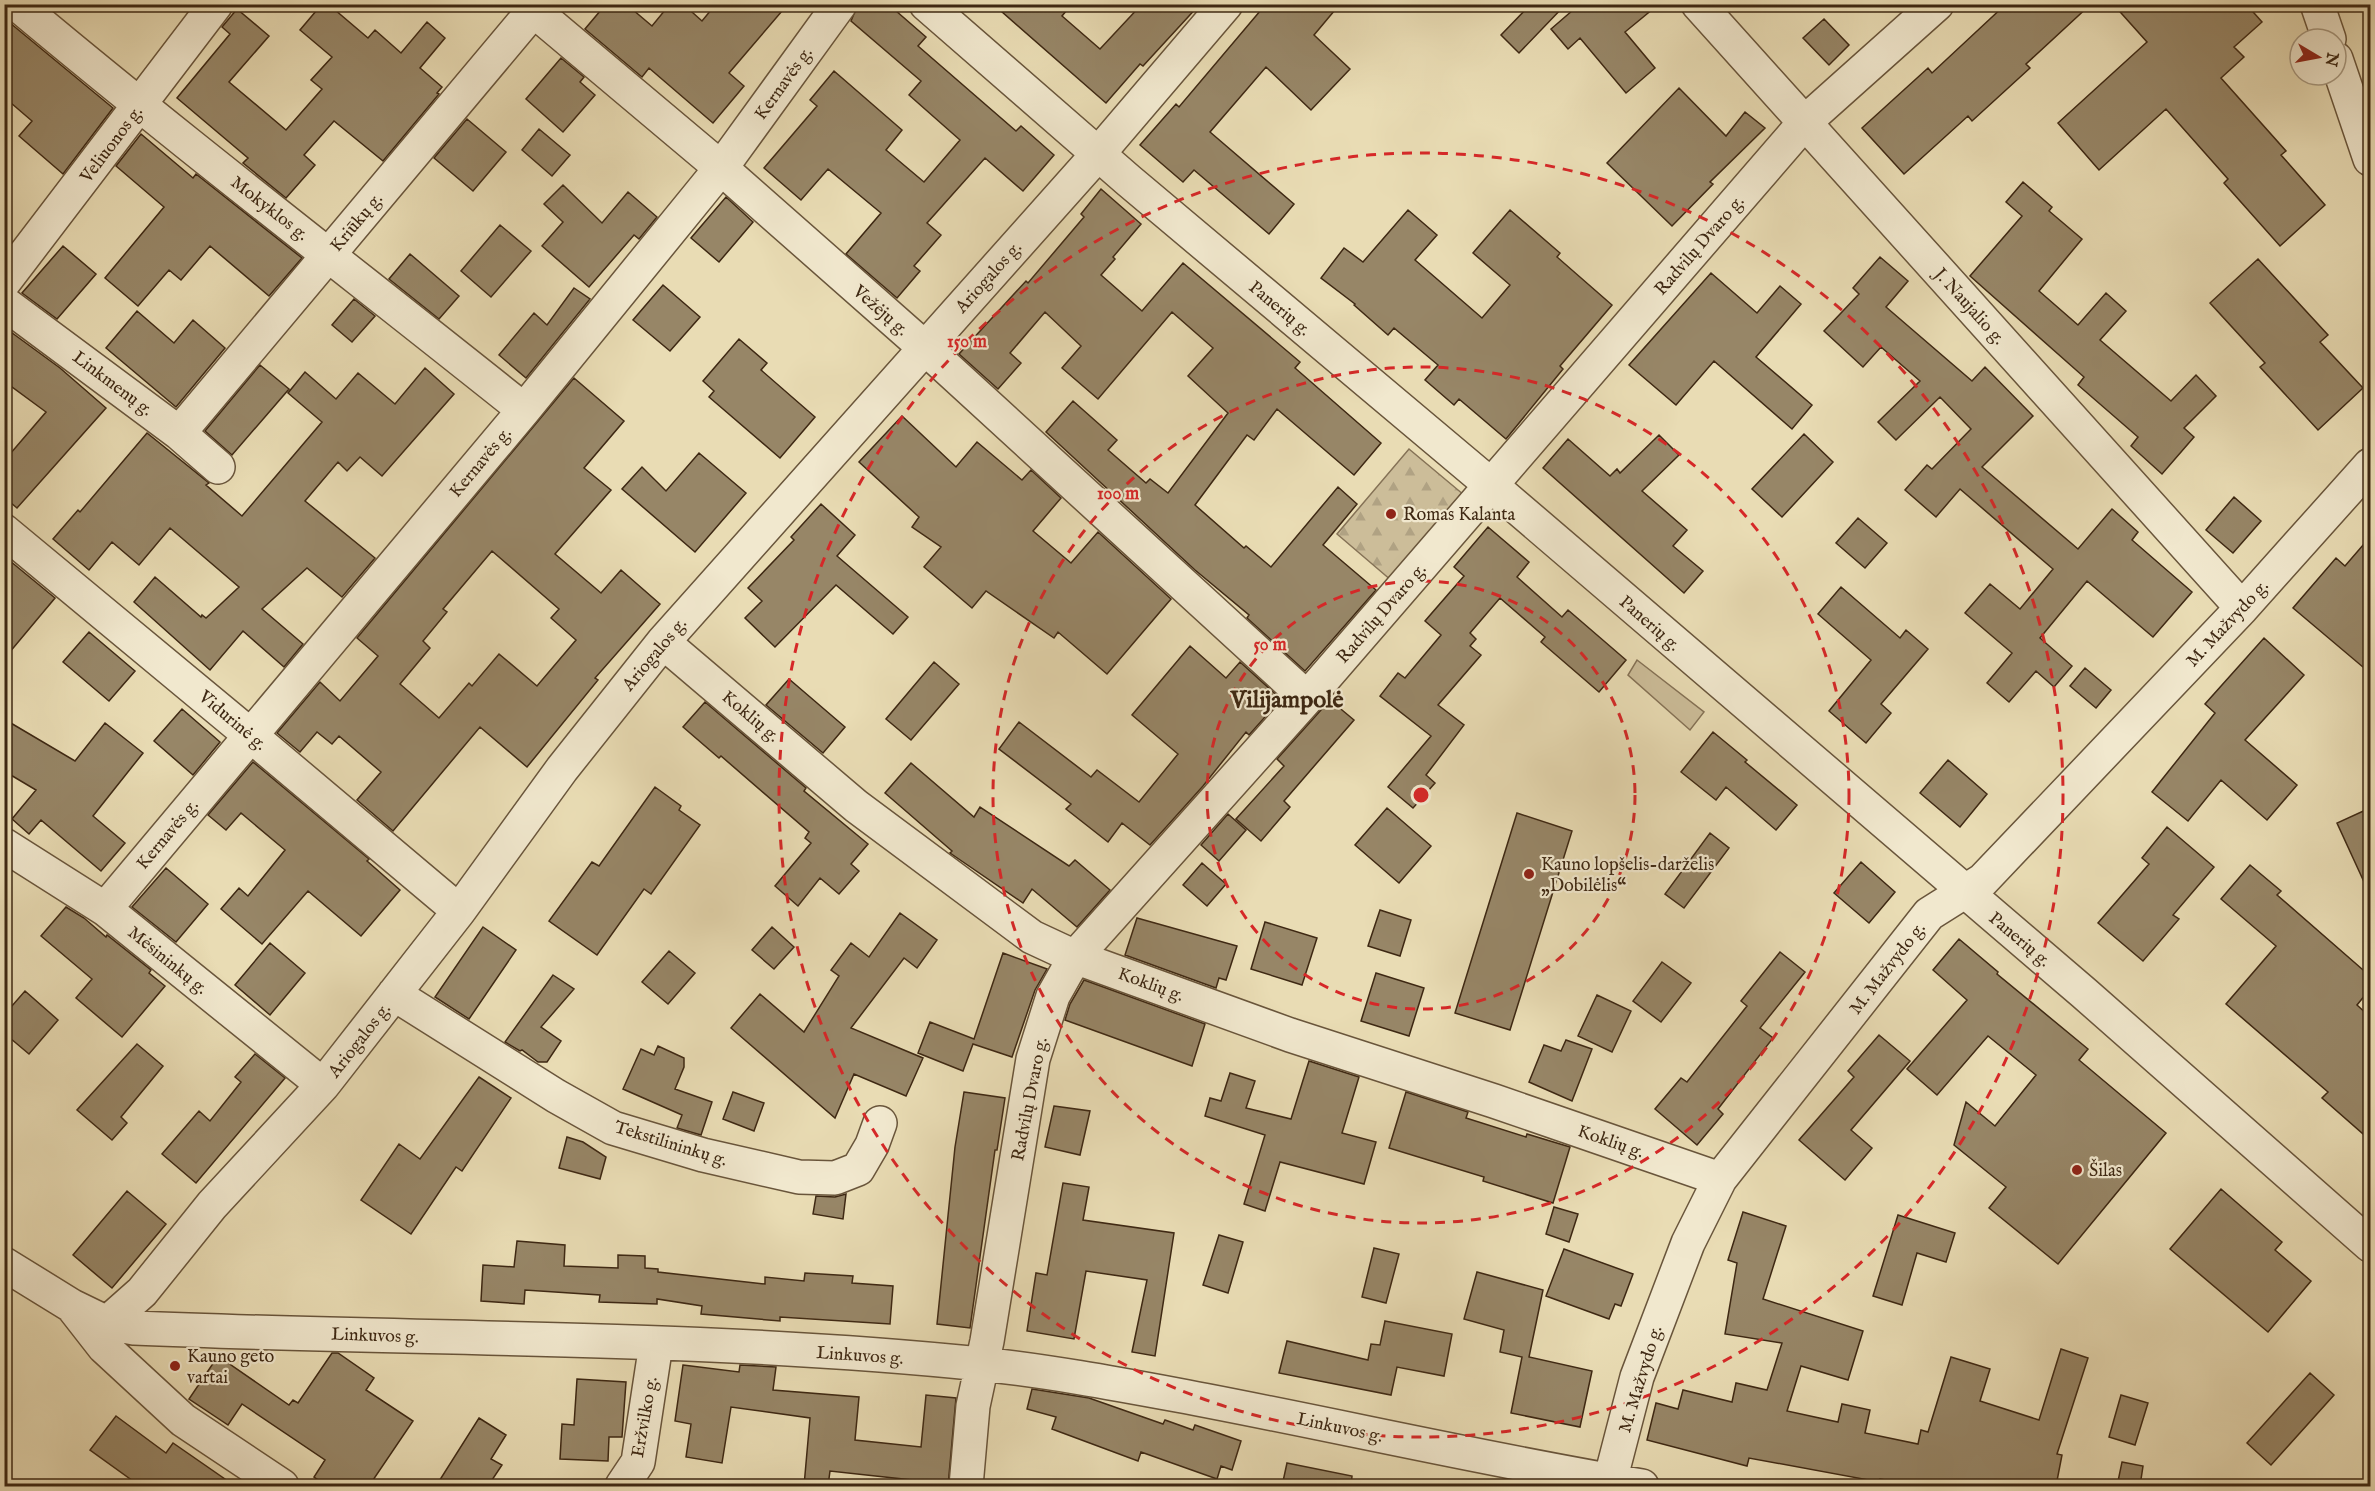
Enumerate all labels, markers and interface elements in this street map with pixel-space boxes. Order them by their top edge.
north arrow [2288,27,2348,87]
street label: Kernavės g. [750,43,818,125]
text: N [2320,50,2342,68]
street label: Veliuonos g. [75,102,149,189]
street label: Mokyklos g. [226,172,313,247]
street label: Kriūkų g. [326,189,388,257]
street label: Radvilų Dvaro g. [1650,191,1750,301]
street label: Ariogalos g. [950,237,1027,320]
street label: J. Naujalio g. [1927,262,2009,350]
street label: Panerių g. [1243,277,1315,342]
street label: Vežėjų g. [847,280,913,342]
text: 150 m [947,331,987,354]
street label: Linkmenų g. [67,346,157,422]
street label: Kernavės g. [445,423,517,503]
text: 100 m [1097,483,1139,506]
place label: Romas Kalanta [1403,504,1515,527]
marker: Romas Kalanta [1384,507,1398,521]
street label: Radvilų Dvaro g. [1332,559,1432,669]
street label: M. Mažvydo g. [2182,576,2274,672]
street label: Panerių g. [1614,591,1684,657]
street label: Ariogalos g. [617,613,693,697]
text: 50 m [1253,634,1287,657]
street label: Vidurinė g. [192,685,271,756]
district label: Vilijampolė [1230,685,1343,716]
street label: Koklių g. [716,686,784,748]
centre of rings [1411,785,1431,805]
street label: Kernavės g. [132,795,204,875]
place label: Kauno lopšelis-darželis „Dobilėlis“ [1541,854,1714,898]
marker: Kauno lopšelis-darželis „Dobilėlis“ [1522,867,1536,881]
street label: Panerių g. [1983,908,2055,973]
street label: M. Mažvydo g. [1845,918,1931,1020]
street label: Mėsininkų g. [122,922,212,1000]
street label: Koklių g. [1114,963,1187,1008]
street label: Ariogalos g. [323,999,397,1084]
street label: Radvilų Dvaro g. [1007,1035,1054,1163]
street label: Tekstilininkų g. [611,1116,730,1173]
street label: Koklių g. [1574,1120,1647,1164]
place label: Šilas [2089,1158,2122,1183]
marker: Šilas [2070,1163,2084,1177]
street label: Linkuvos g. [331,1323,419,1350]
street label: M. Mažvydo g. [1614,1323,1669,1436]
street label: Linkuvos g. [815,1342,904,1371]
place label: Kauno geto vartai [187,1346,275,1390]
marker: Kauno geto vartai [168,1359,182,1373]
street label: Eržvilko g. [627,1375,664,1460]
street label: Linkuvos g. [1295,1408,1385,1449]

